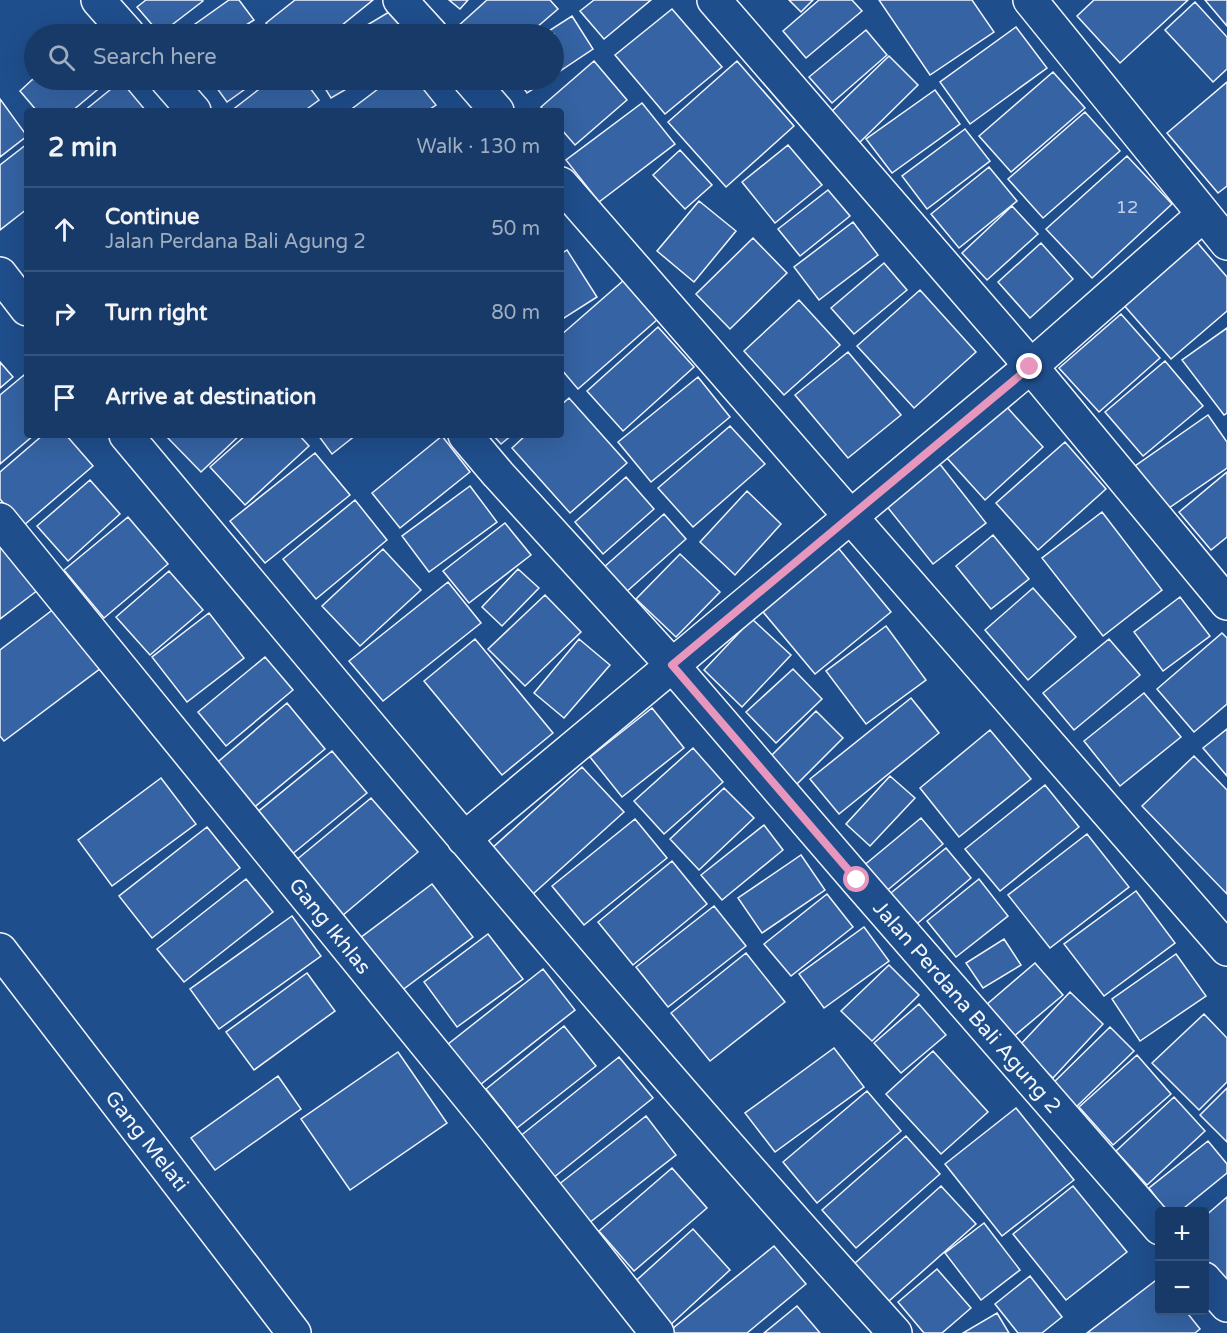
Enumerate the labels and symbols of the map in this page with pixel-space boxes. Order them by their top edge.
house number: 12 [1116,196,1138,218]
route end [1016,353,1042,379]
route start [843,866,869,892]
street label: Gang Ikhlas [283,873,376,979]
street label: Jalan Perdana Bali Agung 2 [867,896,1066,1119]
street label: Gang Melati [99,1086,194,1197]

